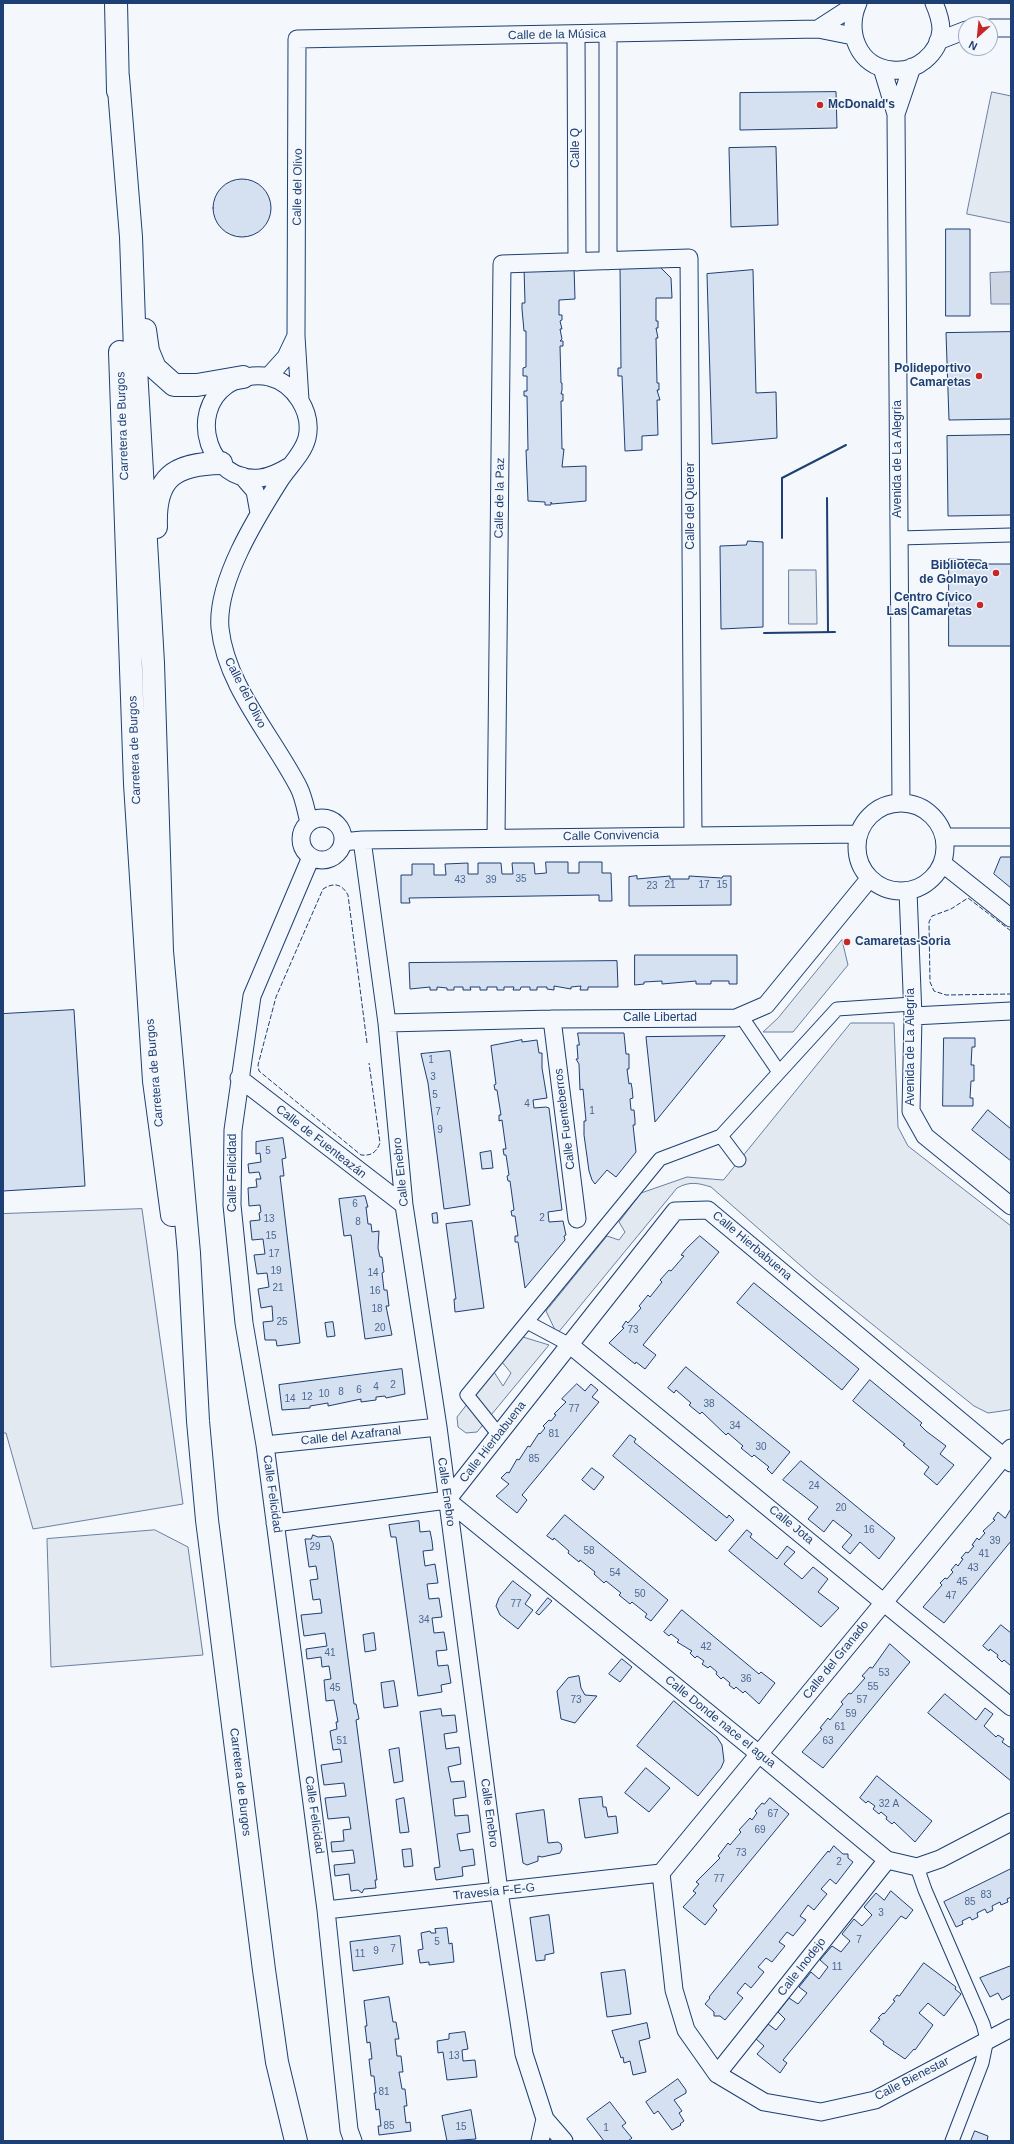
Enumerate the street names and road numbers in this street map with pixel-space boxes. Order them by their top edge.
street label: Calle de la Música [508,27,606,43]
street label: Calle Q [569,128,583,168]
street label: Calle del Olivo [290,148,306,226]
street label: Carretera de Burgos [114,371,132,481]
street label: Avenida de La Alegría [891,400,905,518]
street label: Calle de la Paz [492,458,508,538]
street label: Calle del Querer [684,462,698,550]
street label: Calle del Olivo [221,655,269,731]
street label: Carretera de Burgos [126,695,144,805]
street label: Calle Convivencia [563,828,659,844]
street label: Avenida de La Alegría [904,988,918,1106]
street label: Calle Libertad [623,1011,697,1025]
street label: Carretera de Burgos [143,1018,167,1128]
street label: Calle Fuenteberros [552,1067,578,1171]
street label: Calle de Fuenteazán [273,1102,369,1182]
street label: Calle Felicidad [226,1134,240,1212]
street label: Calle Enebro [390,1137,412,1207]
street label: Calle Hierbabuena [709,1209,795,1283]
street label: Calle Hierbabuena [457,1398,529,1486]
street label: Calle del Azafranal [300,1424,402,1448]
street label: Calle Felicidad [259,1454,285,1534]
street label: Calle Enebro [434,1457,458,1527]
street label: Calle Jota [766,1503,816,1547]
street label: Calle del Granado [800,1618,872,1702]
street label: Calle Donde nace el agua [662,1673,778,1771]
street label: Carretera de Burgos [226,1727,254,1837]
street label: Calle Felicidad [301,1775,327,1855]
street label: Calle Enebro [477,1778,501,1848]
street label: Travesía F-E-G [452,1881,536,1903]
street label: Calle Inodejo [775,1935,829,1999]
street label: Calle Bienestar [872,2054,952,2104]

